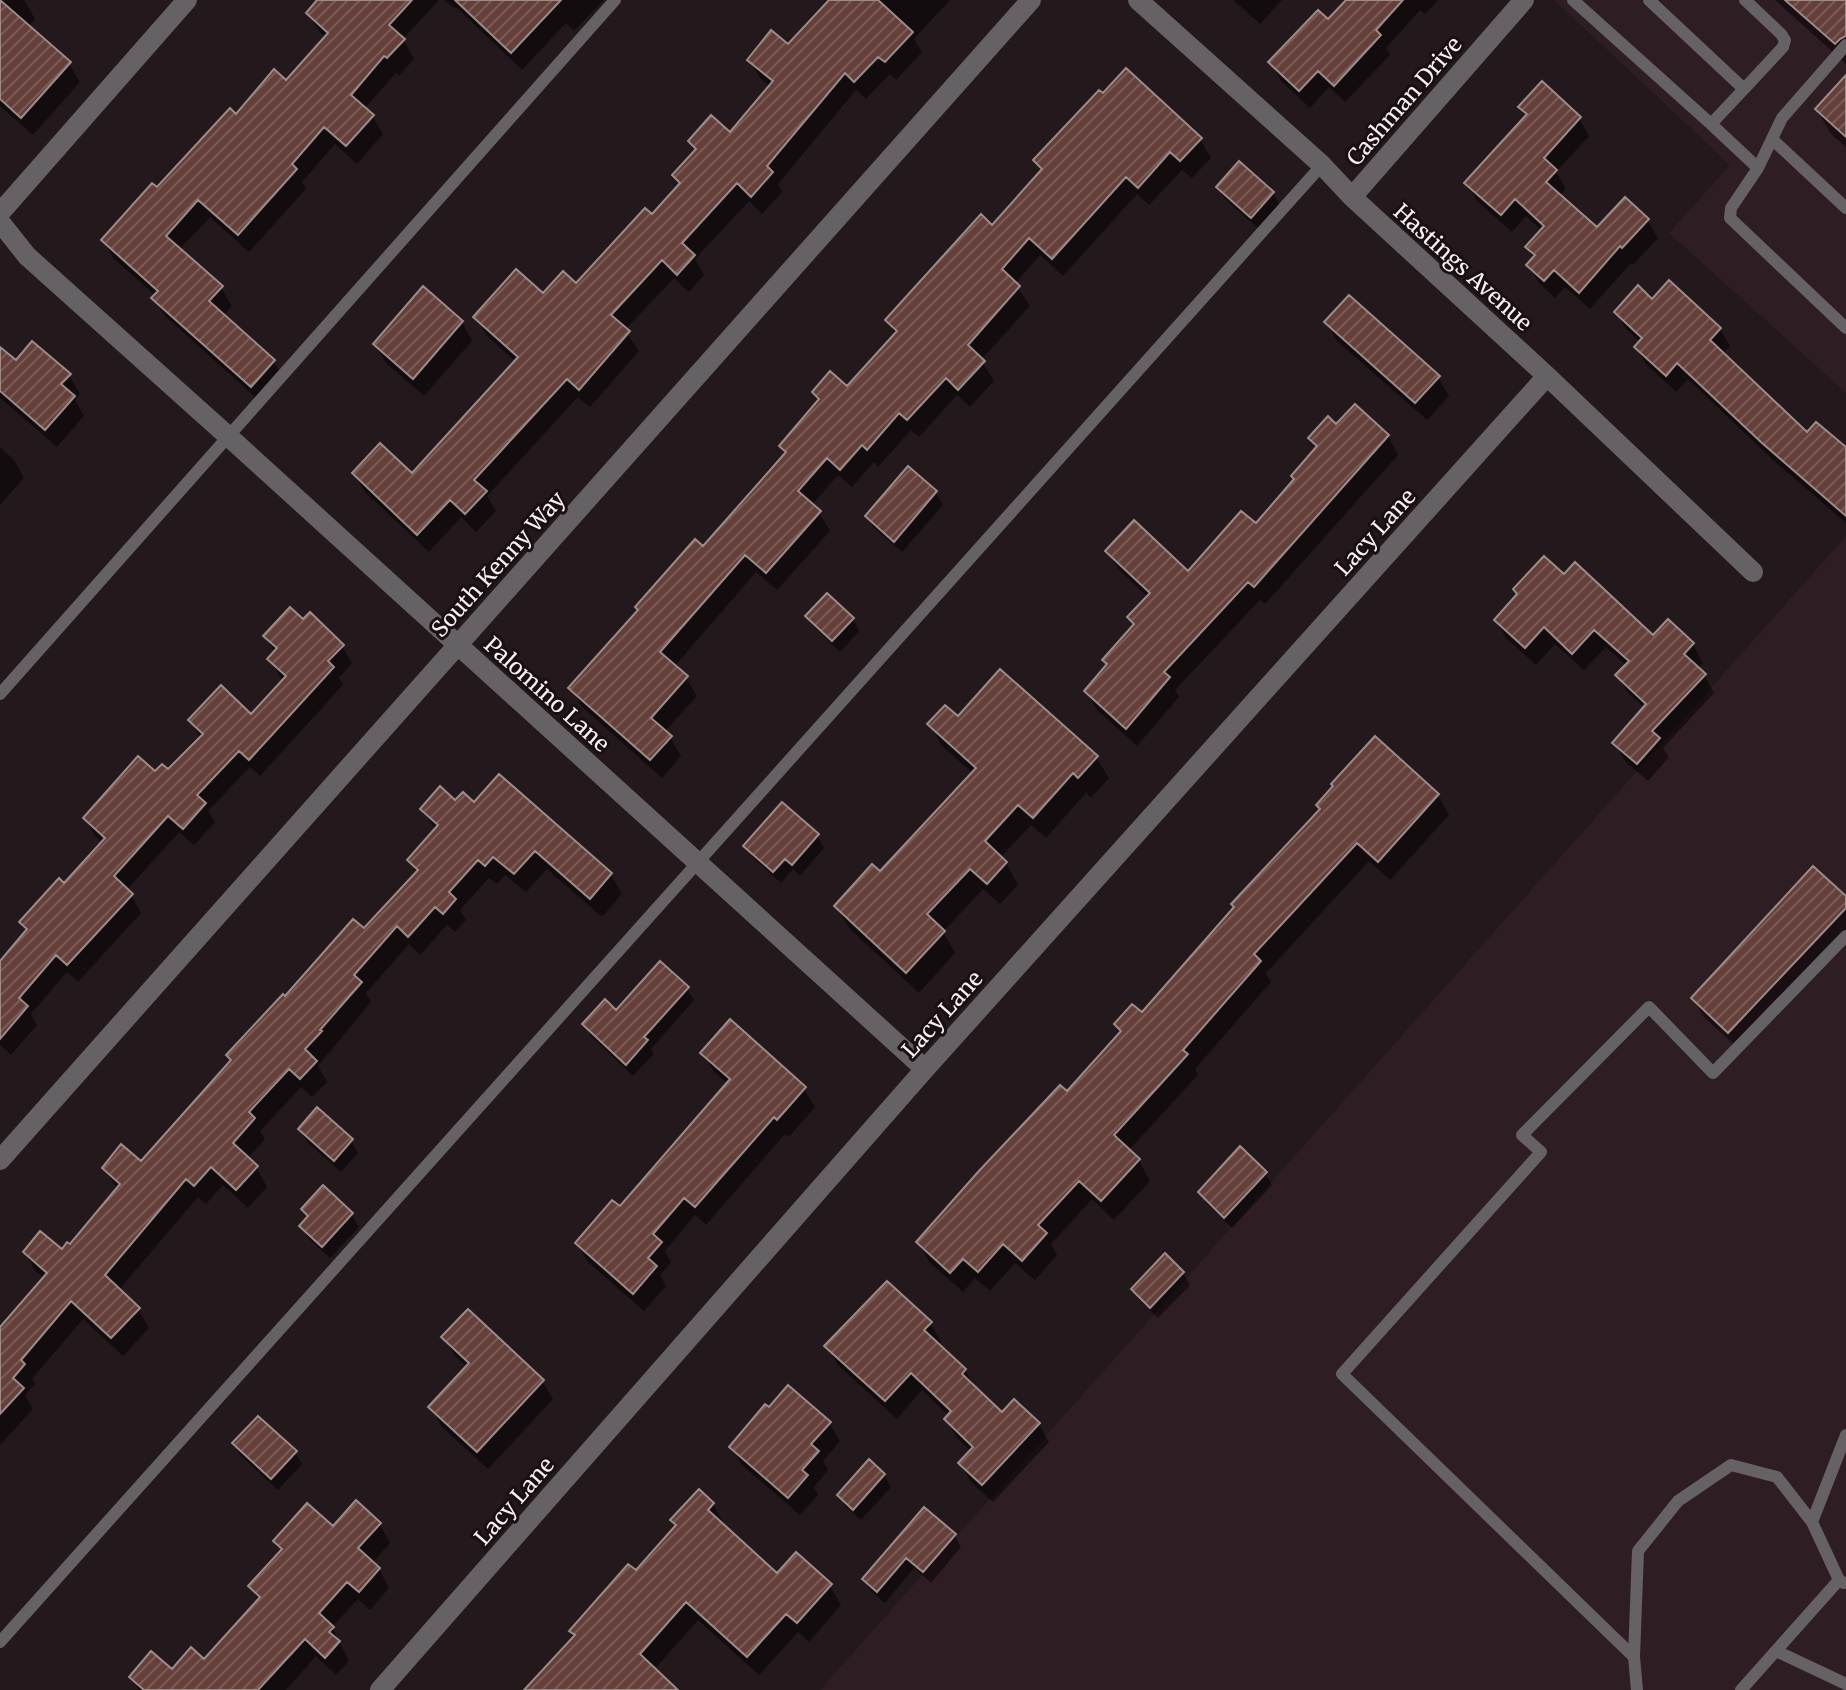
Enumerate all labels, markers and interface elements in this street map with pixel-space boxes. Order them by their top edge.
street label: Cashman Drive [1340,31,1468,171]
street label: Hastings Avenue [1388,197,1538,337]
street label: Lacy Lane [1329,483,1421,581]
street label: South Kenny Way [425,485,571,643]
street label: Palomino Lane [479,630,615,758]
street label: Lacy Lane [896,965,988,1063]
street label: Lacy Lane [468,1451,560,1551]

